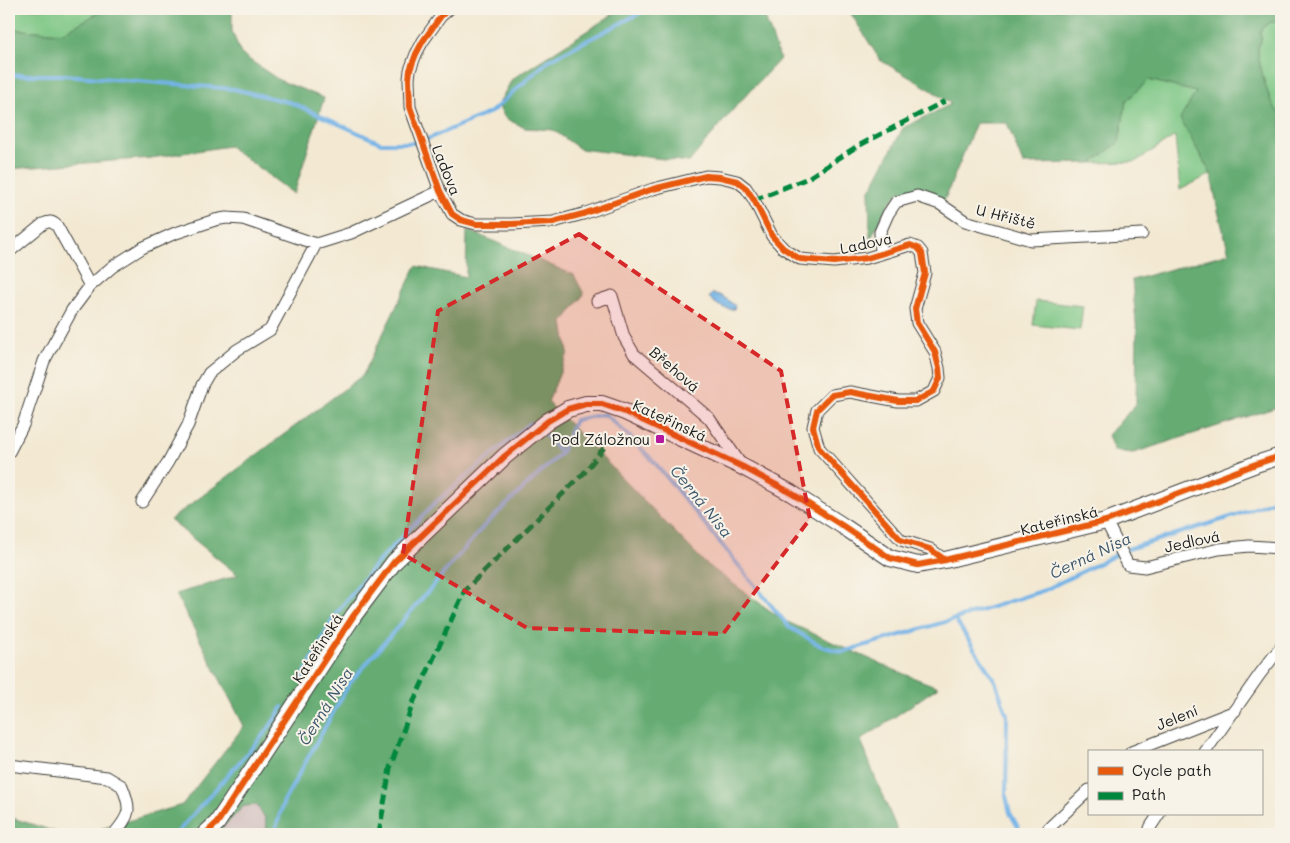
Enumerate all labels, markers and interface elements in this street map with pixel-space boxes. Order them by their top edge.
street label: Ladova [428,142,466,198]
street label: U Hřiště [974,199,1038,233]
street label: Ladova [838,228,894,258]
street label: Břehová [646,342,704,396]
street label: Kateřinská [630,394,710,446]
place label: Pod Záložnou [552,429,650,449]
marker: Pod Záložnou [654,433,666,445]
water label: Černá Nisa [666,460,738,542]
street label: Kateřinská [1018,501,1100,539]
street label: Jedlová [1162,525,1222,557]
water label: Černá Nisa [1046,527,1134,583]
street label: Kateřinská [287,609,347,687]
water label: Černá Nisa [293,663,357,749]
street label: Jelení [1153,700,1201,734]
legend [1088,750,1262,816]
text: Cycle path [1132,760,1211,780]
text: Path [1132,784,1166,804]

